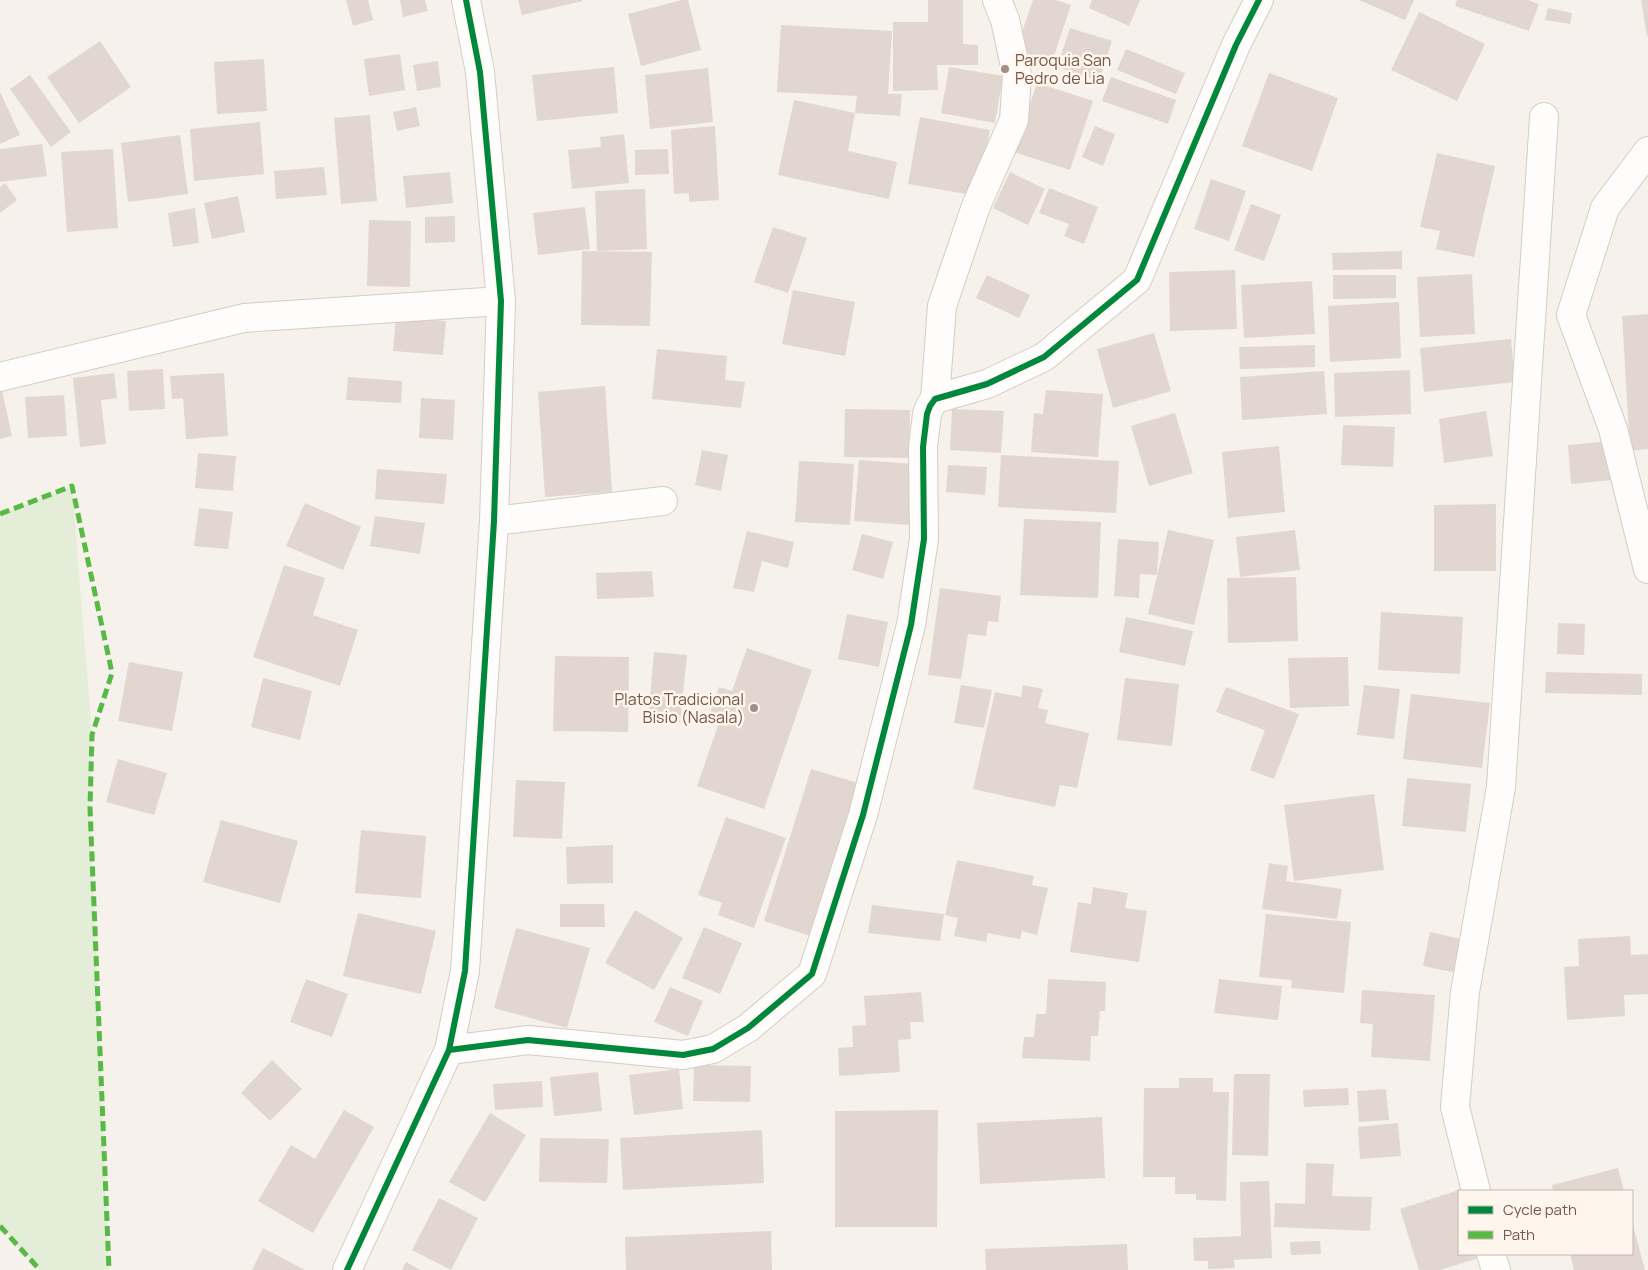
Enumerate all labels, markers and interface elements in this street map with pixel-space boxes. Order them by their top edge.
place label: Paroquia San Pedro de Lia [1015,49,1111,89]
marker: Paroquia San Pedro de Lia [999,63,1011,75]
place label: Platos Tradicional Bisio (Nasala) [614,688,744,728]
marker: Platos Tradicional Bisio (Nasala) [748,702,760,714]
legend [1458,1190,1633,1255]
text: Cycle path [1503,1199,1577,1220]
text: Path [1503,1224,1535,1245]

